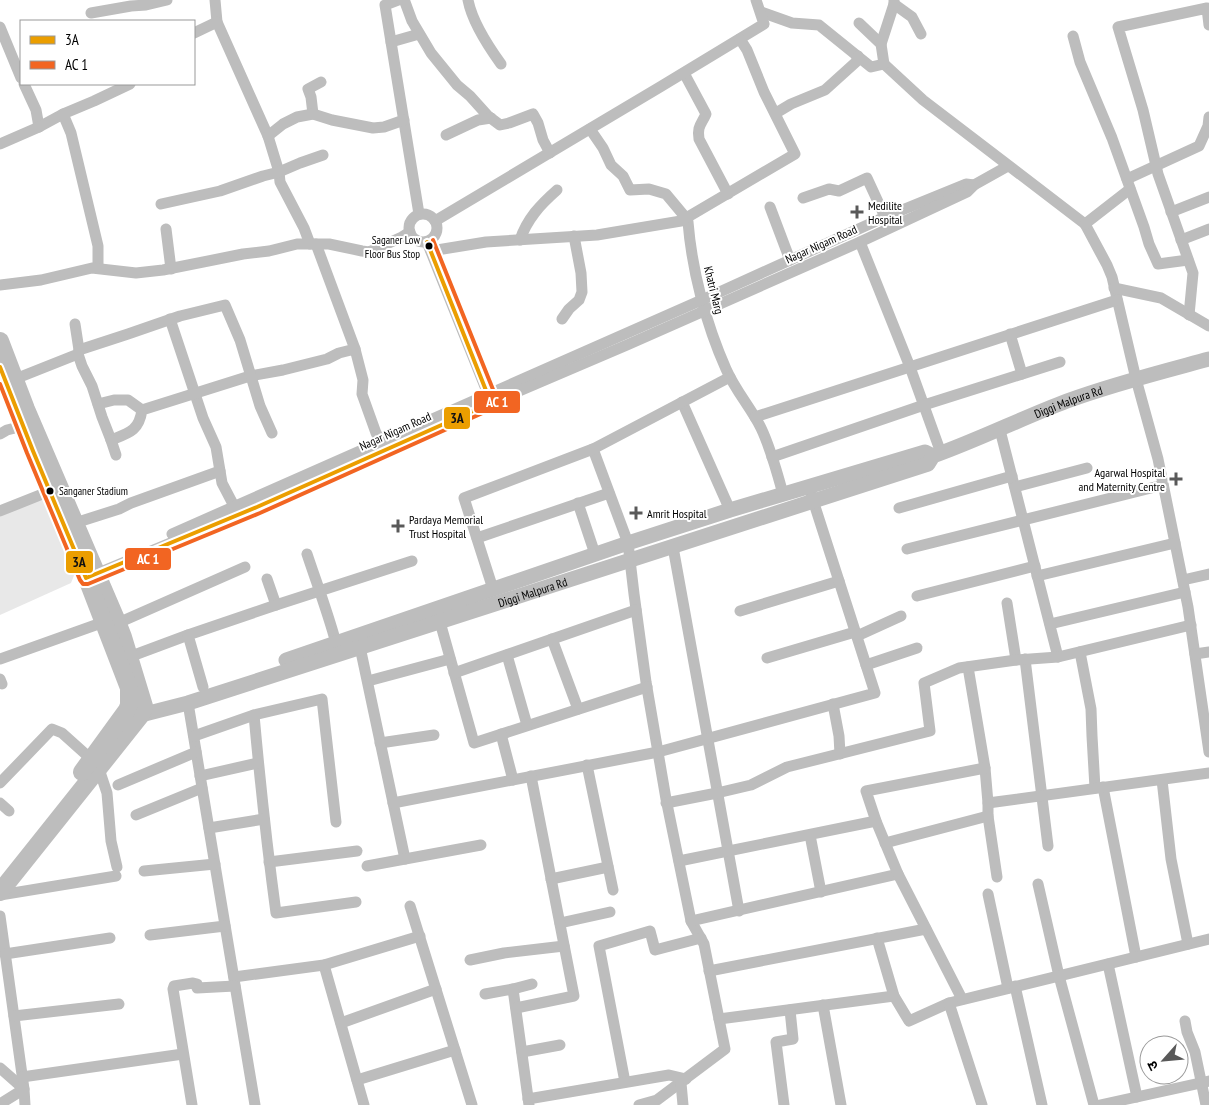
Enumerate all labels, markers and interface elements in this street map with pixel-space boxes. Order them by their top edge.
legend [20,20,195,85]
text: 3A [65,30,80,49]
text: AC 1 [65,55,88,74]
place label: Medilite Hospital [868,198,903,227]
marker: Medilite Hospital [850,205,864,219]
street label: Nagar Nigam Road [783,221,859,267]
place label: Saganer Low Floor Bus Stop [365,233,421,261]
marker: Saganer Low Floor Bus Stop [424,241,434,251]
street label: Khatri Marg [701,265,727,315]
street label: Diggi Malpura Rd [1032,382,1104,421]
line badge: AC 1 [473,390,521,414]
text: AC 1 [485,393,508,411]
line badge: 3A [443,406,471,430]
street label: Nagar Nigam Road [357,408,433,454]
text: 3A [450,409,465,427]
place label: Agarwal Hospital and Maternity Centre [1079,465,1165,494]
marker: Agarwal Hospital and Maternity Centre [1169,472,1183,486]
place label: Sanganer Stadium [59,484,128,498]
marker: Sanganer Stadium [45,486,55,496]
marker: Amrit Hospital [629,506,643,520]
place label: Amrit Hospital [647,506,707,521]
place label: Pardaya Memorial Trust Hospital [409,512,483,541]
marker: Pardaya Memorial Trust Hospital [391,519,405,533]
line badge: AC 1 [124,547,172,571]
line badge: 3A [65,550,94,574]
text: AC 1 [136,550,159,568]
text: 3A [72,553,87,571]
street label: Diggi Malpura Rd [496,574,569,610]
north arrow [1139,1035,1189,1085]
text: उ [1142,1057,1162,1074]

